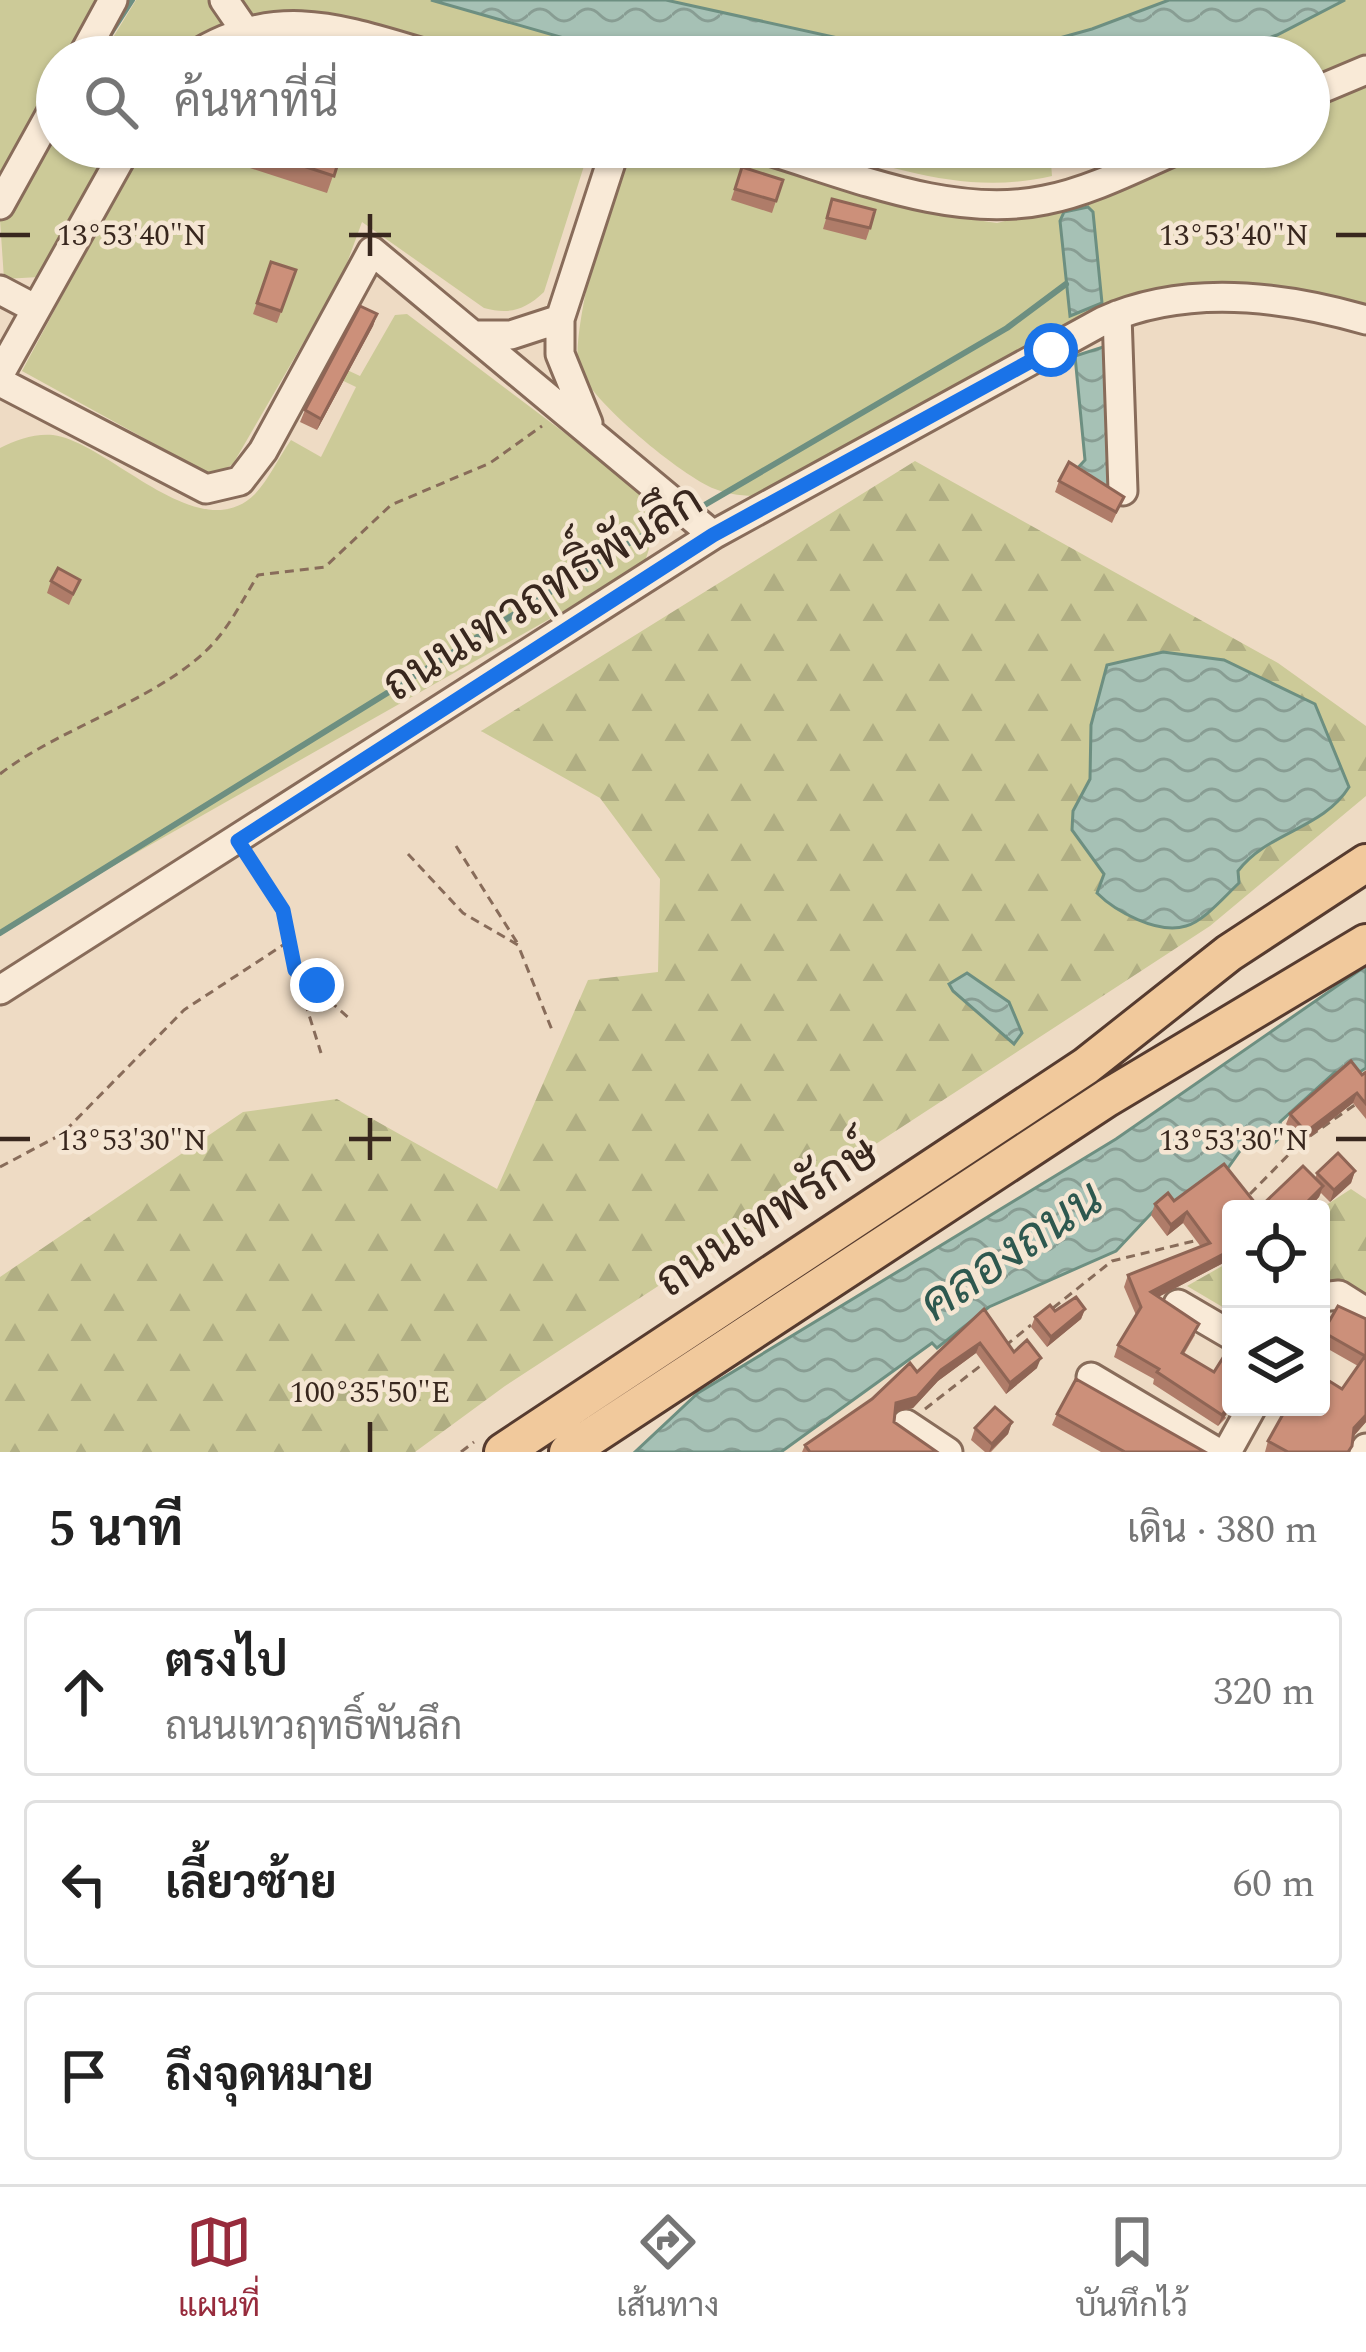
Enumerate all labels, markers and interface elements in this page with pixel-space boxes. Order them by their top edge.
search box [36,36,1330,168]
text: ค้นหาที่นี่ [174,68,338,137]
icon: search [78,69,144,135]
text: 13°53'40"N [57,213,207,259]
text: 13°53'40"N [1159,213,1309,259]
route start [1024,323,1078,377]
street label: ถนนเทวฤทธิ์พันลึก [364,458,718,721]
route end [290,958,344,1012]
street label: ถนนเทพรักษ์ [641,1117,894,1317]
text: 13°53'30"N [57,1118,207,1164]
text: 13°53'30"N [1159,1118,1309,1164]
water label: คลองถนน [904,1162,1120,1342]
map controls [1222,1200,1330,1416]
button: locate [1222,1200,1330,1308]
button: layers [1222,1308,1330,1416]
text: 100°35'50"E [290,1370,450,1416]
text: 5 นาที [48,1491,183,1569]
text: เดิน · 380 m [1127,1501,1318,1560]
text: ตรงไป [165,1628,288,1697]
icon: ahead [51,1659,117,1725]
text: 320 m [1213,1663,1315,1722]
text: ถนนเทวฤทธิ์พันลึก [165,1698,462,1757]
text: เลี้ยวซ้าย [165,1850,337,1919]
icon: left [51,1851,117,1917]
text: 60 m [1233,1855,1315,1914]
text: ถึงจุดหมาย [165,2042,374,2111]
icon: arrive [51,2043,117,2109]
tab: แผนที่ [178,2209,260,2331]
tab: เส้นทาง [616,2209,719,2331]
tab: บันทึกไว้ [1075,2209,1188,2331]

